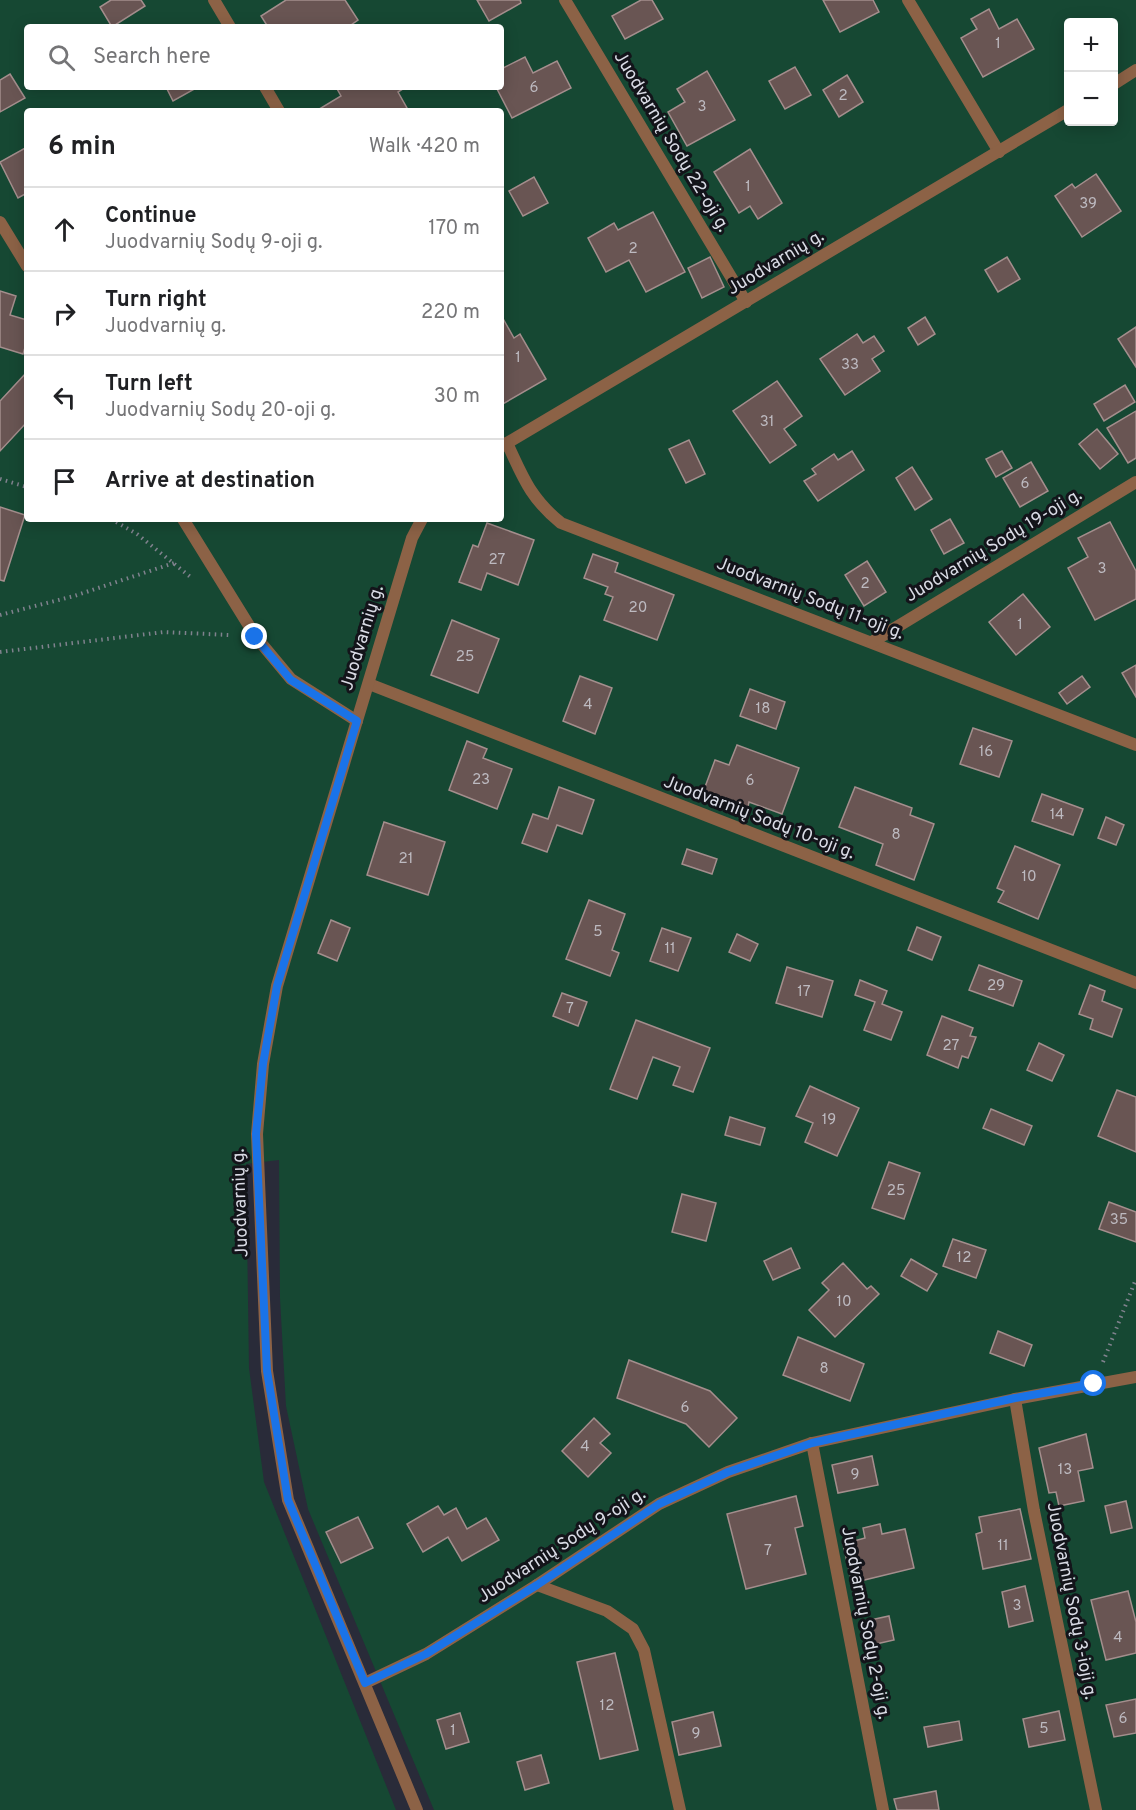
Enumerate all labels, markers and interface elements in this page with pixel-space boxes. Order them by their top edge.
map controls [1064,18,1118,126]
button: + [1064,18,1118,72]
search box [24,24,504,90]
house number: 1 [995,35,1001,54]
icon: search [45,41,78,74]
text: Search here [93,44,211,71]
street label: Juodvarnių Sodų 22-oji g. [608,47,734,237]
button: − [1064,72,1118,126]
house number: 6 [530,79,539,98]
house number: 2 [838,87,848,106]
house number: 3 [697,98,707,117]
text: 6 min [48,131,116,164]
text: Walk · 420 m [369,134,480,160]
house number: 1 [745,178,751,197]
house number: 39 [1079,195,1097,214]
text: Continue [105,203,196,230]
icon: ahead [48,213,81,246]
text: 170 m [428,216,480,242]
street label: Juodvarnių g. [723,225,829,301]
text: Juodvarnių Sodų 9-oji g. [105,230,322,256]
house number: 2 [628,240,638,259]
text: Turn right [105,287,207,314]
icon: right [48,297,81,330]
text: 220 m [421,300,480,326]
text: Juodvarnių g. [105,314,226,340]
house number: 1 [515,349,521,368]
house number: 33 [841,356,859,375]
text: Turn left [105,371,193,398]
icon: left [48,381,81,414]
text: 30 m [434,384,480,410]
text: Juodvarnių Sodų 20-oji g. [105,398,336,424]
house number: 31 [760,413,774,432]
icon: arrive [48,465,81,498]
text: Arrive at destination [105,468,315,495]
house number: 6 [1021,475,1030,494]
street label: Juodvarnių Sodų 19-oji g. [901,484,1087,608]
house number: 27 [489,551,506,570]
street label: Juodvarnių Sodų 11-oji g. [713,553,907,645]
house number: 3 [1097,560,1107,579]
house number: 2 [860,575,870,594]
street label: Juodvarnių g. [336,583,390,693]
house number: 20 [629,599,647,618]
house number: 1 [1017,616,1023,635]
route end [241,623,267,649]
house number: 25 [456,648,474,667]
house number: 4 [583,696,593,715]
house number: 18 [756,700,770,719]
house number: 16 [979,743,993,762]
house number: 23 [472,771,490,790]
street label: Juodvarnių Sodų 10-oji g. [660,771,858,865]
house number: 6 [746,772,755,791]
house number: 14 [1050,806,1064,825]
house number: 8 [891,826,901,845]
house number: 21 [399,850,413,869]
house number: 10 [1021,868,1037,887]
house number: 5 [593,923,603,942]
house number: 11 [664,940,676,959]
house number: 29 [987,977,1005,996]
house number: 17 [797,983,811,1002]
house number: 7 [566,1000,574,1019]
house number: 27 [943,1037,960,1056]
house number: 19 [822,1111,836,1130]
street label: Juodvarnių g. [228,1148,254,1258]
house number: 25 [887,1182,905,1201]
house number: 35 [1110,1211,1128,1230]
house number: 12 [957,1249,971,1268]
house number: 10 [836,1293,852,1312]
house number: 8 [819,1360,829,1379]
route start [1080,1370,1106,1396]
house number: 6 [681,1399,690,1418]
house number: 4 [580,1438,590,1457]
house number: 13 [1058,1461,1072,1480]
house number: 9 [851,1466,859,1485]
street label: Juodvarnių Sodų 9-oji g. [474,1483,650,1609]
street label: Juodvarnių Sodų 3-ioji g. [1041,1501,1101,1701]
street label: Juodvarnių Sodų 2-oji g. [835,1525,895,1721]
house number: 11 [997,1537,1009,1556]
house number: 7 [764,1542,772,1561]
house number: 3 [1012,1597,1022,1616]
house number: 4 [1113,1629,1123,1648]
house number: 12 [600,1697,614,1716]
house number: 6 [1119,1710,1128,1729]
house number: 5 [1039,1720,1049,1739]
house number: 1 [450,1722,456,1741]
house number: 9 [692,1725,700,1744]

